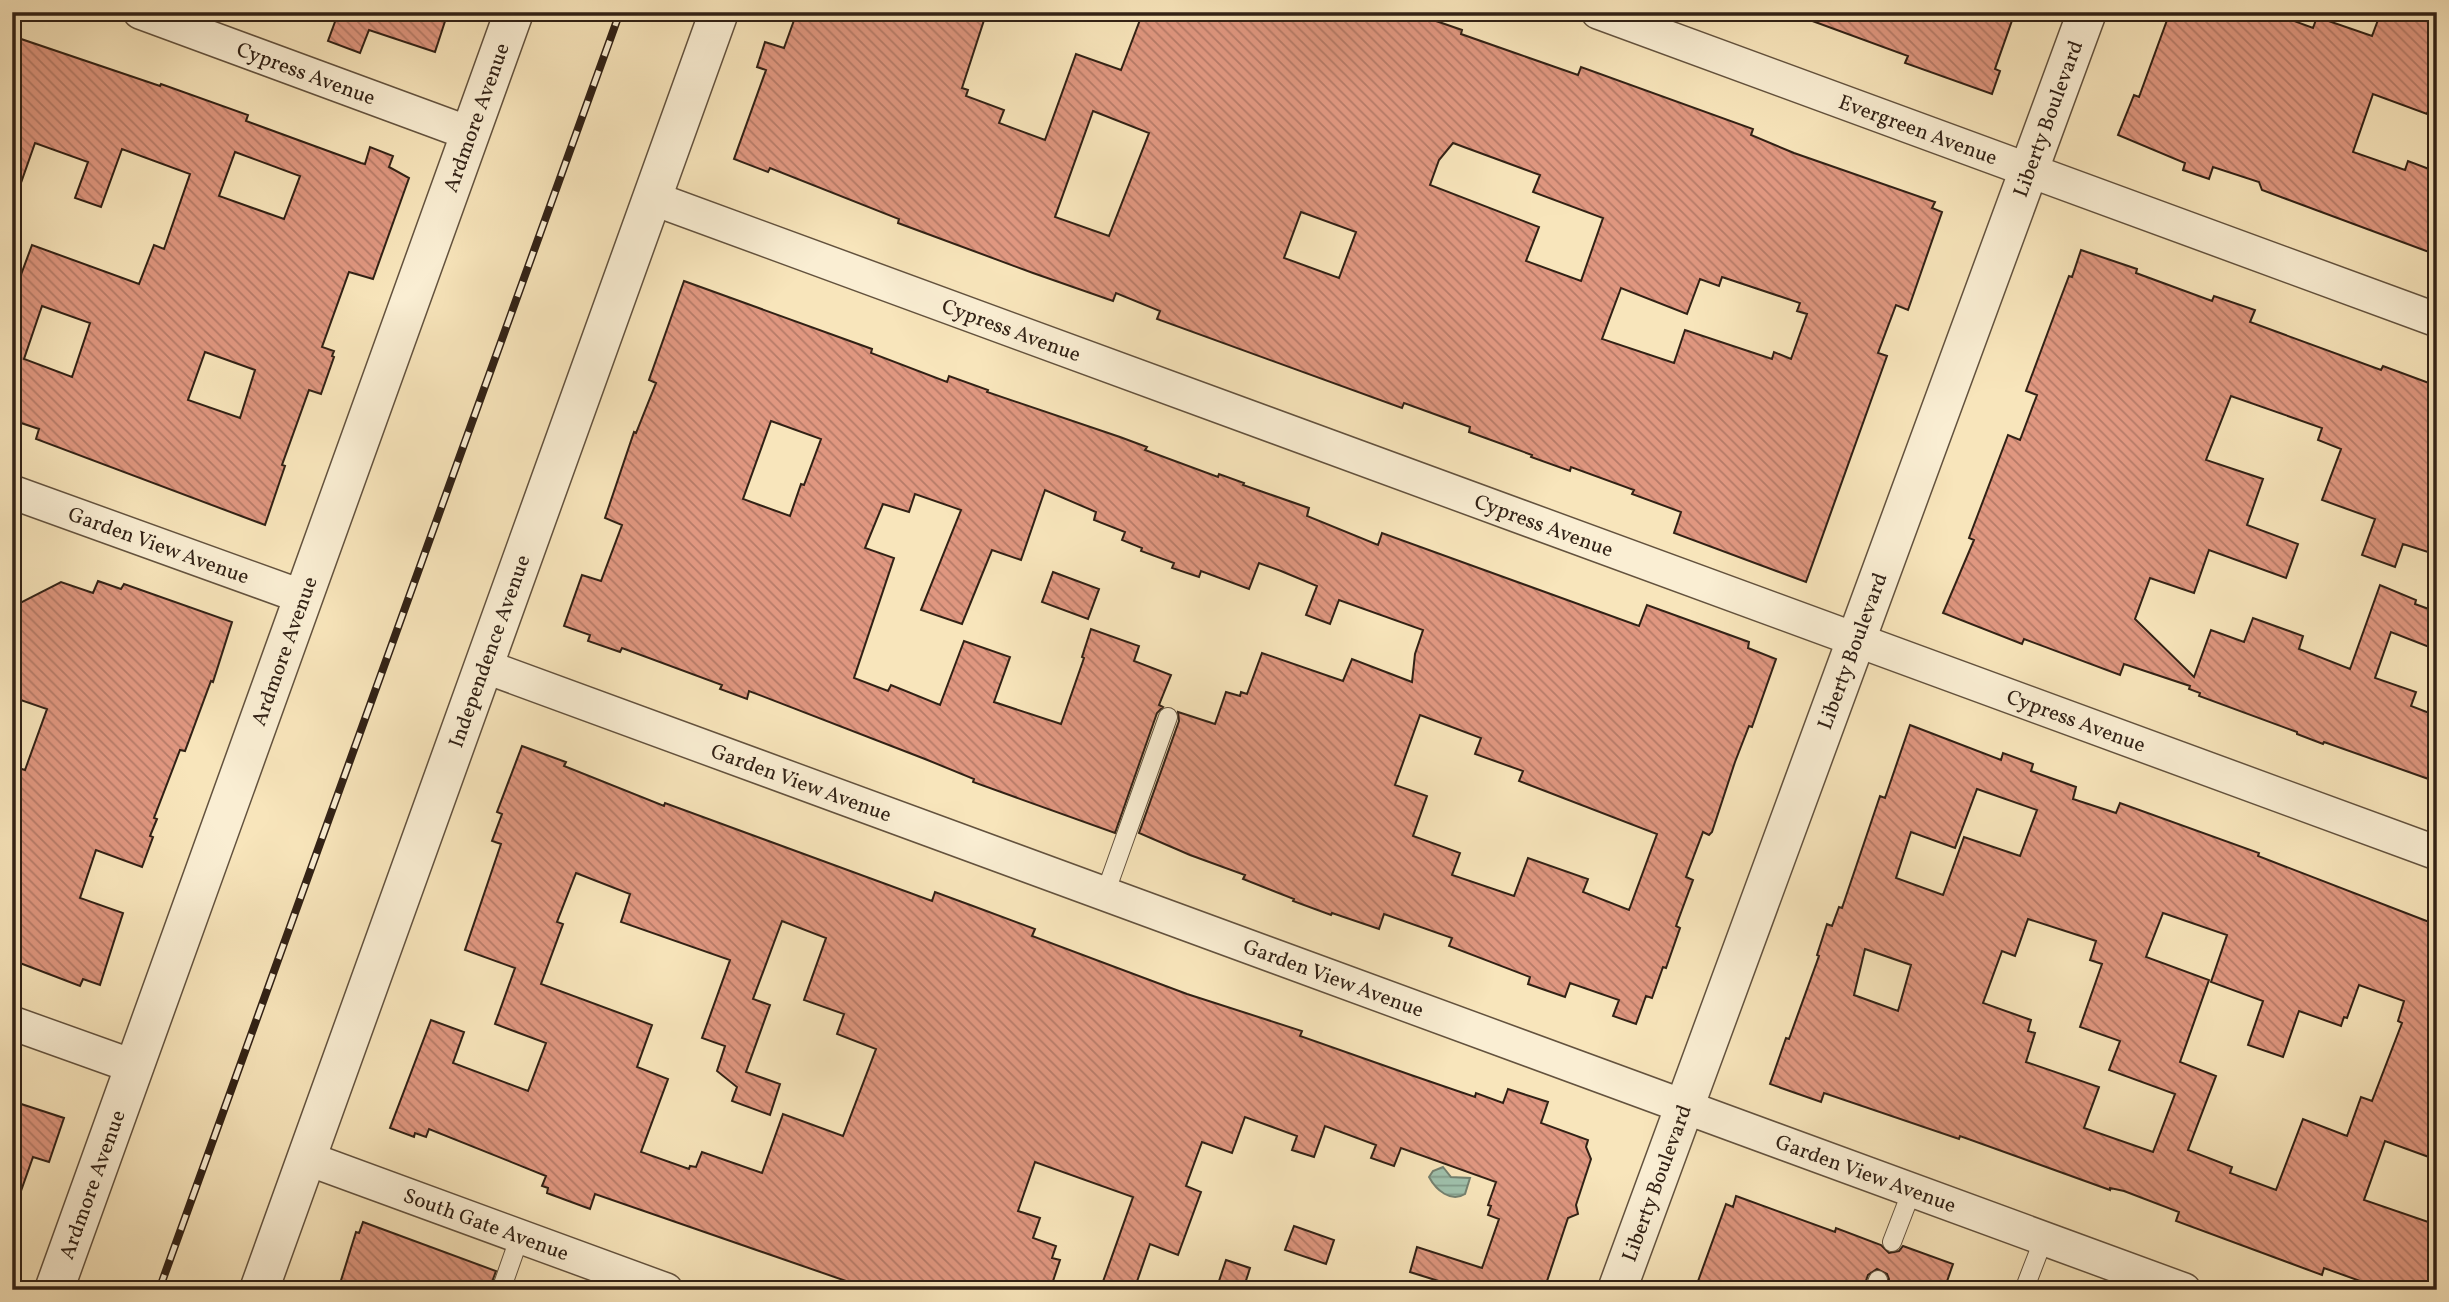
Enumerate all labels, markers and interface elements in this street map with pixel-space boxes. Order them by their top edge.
street label: Cypress Avenue [232,36,379,113]
street label: Liberty Boulevard [2007,37,2091,202]
street label: Ardmore Avenue [437,39,518,197]
street label: Evergreen Avenue [1834,88,2001,173]
street label: Cypress Avenue [937,293,1085,370]
street label: Cypress Avenue [1470,488,1617,565]
street label: Garden View Avenue [64,500,253,592]
street label: Independence Avenue [442,551,538,752]
street label: Liberty Boulevard [1811,569,1896,734]
street label: Ardmore Avenue [245,573,326,730]
street label: Cypress Avenue [2002,683,2149,761]
street label: Garden View Avenue [706,737,895,830]
street label: Garden View Avenue [1239,933,1428,1026]
street label: Liberty Boulevard [1616,1101,1700,1266]
street label: Ardmore Avenue [53,1106,134,1264]
street label: Garden View Avenue [1771,1128,1960,1221]
street label: South Gate Avenue [399,1182,573,1269]

